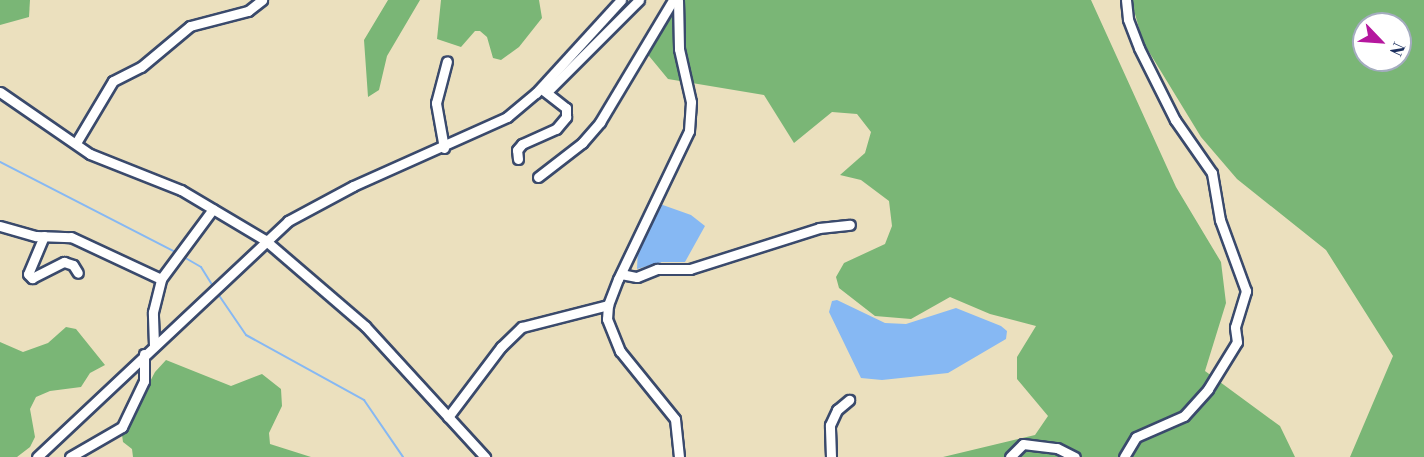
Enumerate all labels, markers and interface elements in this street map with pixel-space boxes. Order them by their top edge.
north arrow [1352,12,1412,72]
text: N [1385,39,1408,59]

